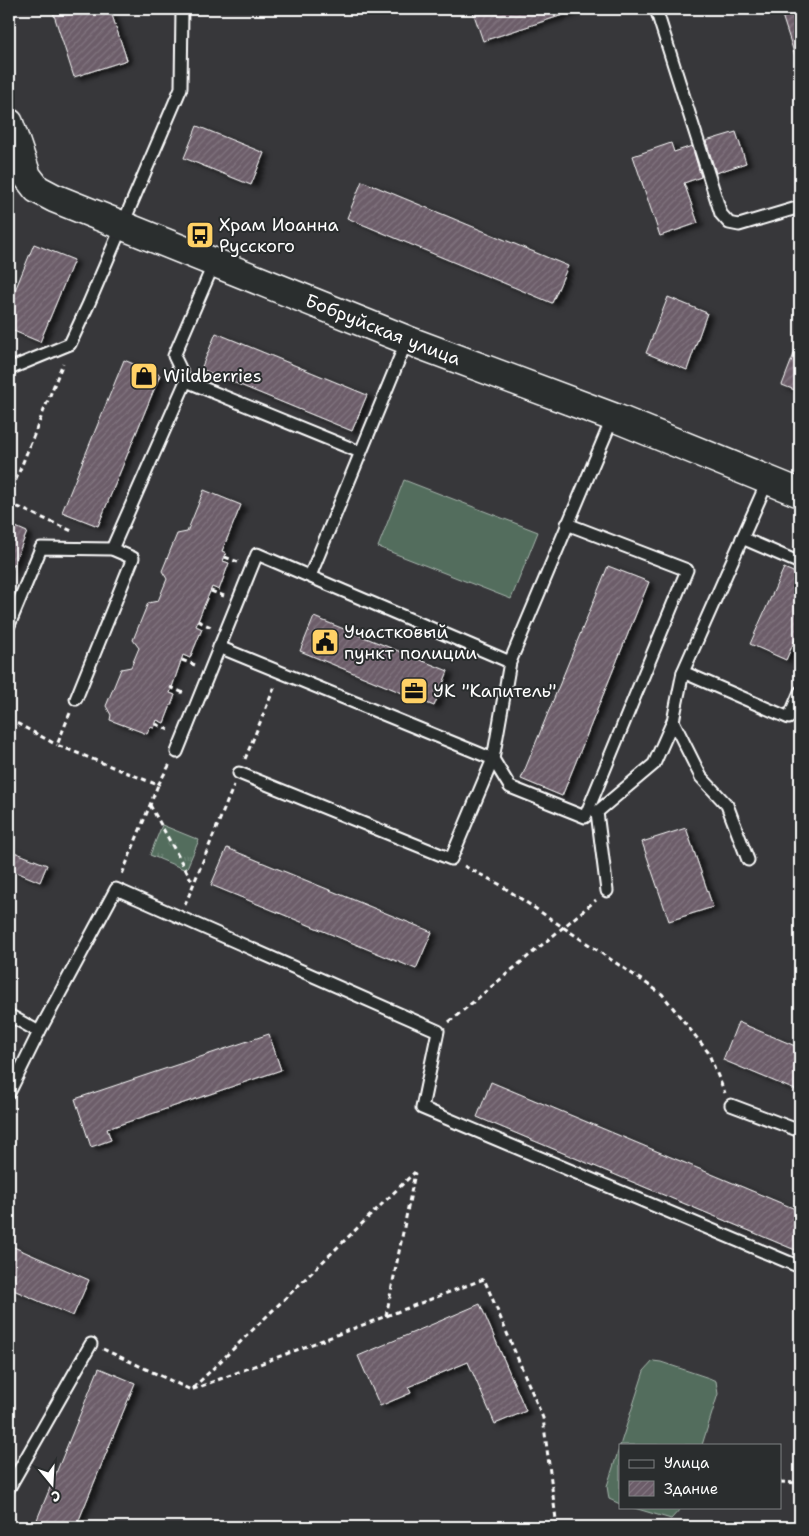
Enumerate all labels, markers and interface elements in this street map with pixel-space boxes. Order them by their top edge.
place label: Храм Иоанна Русского [219,213,339,258]
bus stop icon: Храм Иоанна Русского [185,220,215,250]
street label: Бобруйская улица [302,288,464,371]
shop icon: Wildberries [129,361,159,391]
place label: Wildberries [163,364,262,388]
place label: Участковый пункт полиции [344,620,477,665]
public building icon: Участковый пункт полиции [310,627,340,657]
office icon: УК "Капитель" [399,676,429,706]
place label: УК "Капитель" [433,679,557,703]
legend [619,1444,782,1508]
text: Улица [664,1453,710,1473]
north arrow [28,1458,78,1508]
text: Здание [664,1479,718,1499]
text: С [49,1486,63,1506]

